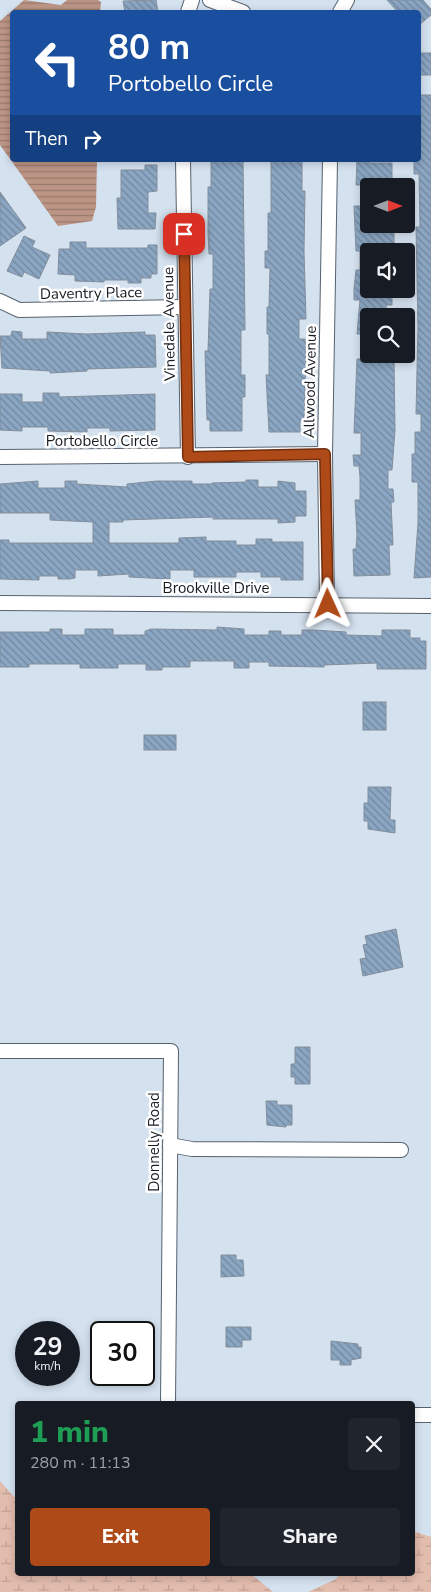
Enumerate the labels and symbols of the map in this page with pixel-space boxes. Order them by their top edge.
north arrow [360,178,415,232]
pin [163,213,205,255]
street label: Vinedale Avenue [158,267,180,382]
street label: Daventry Place [40,282,142,304]
street label: Allwood Avenue [299,326,321,438]
street label: Portobello Circle [46,431,158,451]
position arrow [301,577,353,629]
street label: Brookville Drive [163,578,269,598]
street label: Donnelly Road [144,1092,164,1192]
speed limit sign: 30 [90,1321,155,1386]

